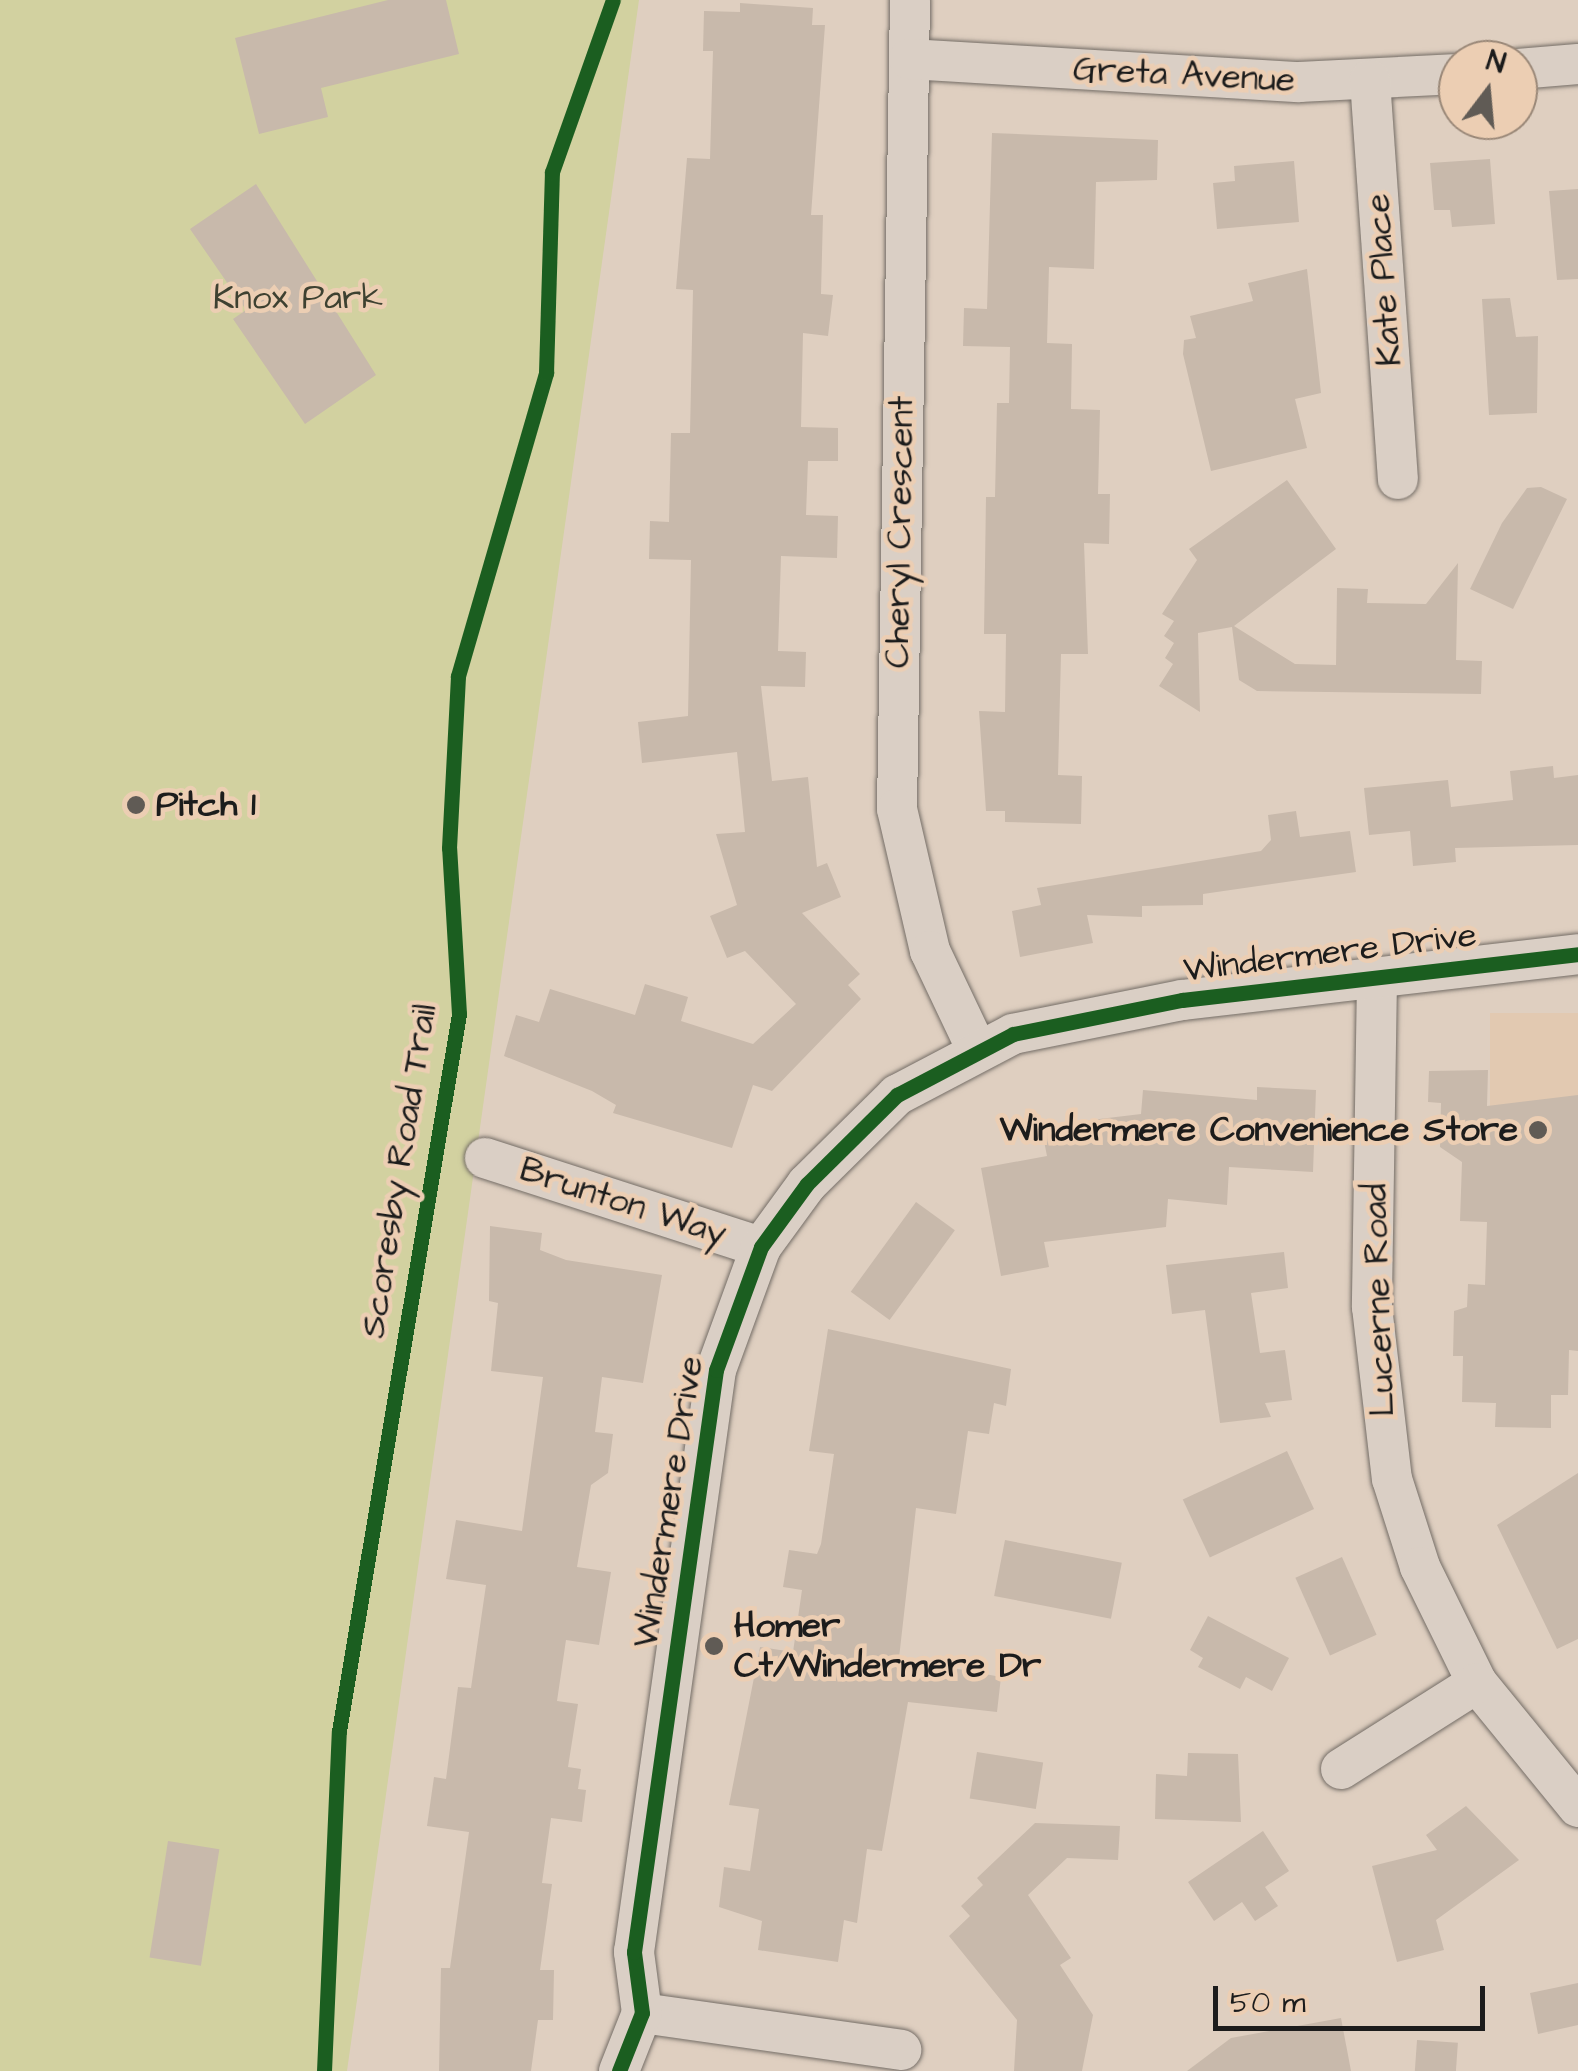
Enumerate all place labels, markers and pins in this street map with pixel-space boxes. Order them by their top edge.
place label: Pitch 1 [156,784,256,826]
marker: Pitch 1 [125,794,147,816]
place label: Windermere Convenience Store [1000,1109,1518,1151]
marker: Windermere Convenience Store [1527,1119,1549,1141]
place label: Homer Ct/Windermere Dr [734,1605,1041,1687]
marker: Homer Ct/Windermere Dr [703,1635,725,1657]

